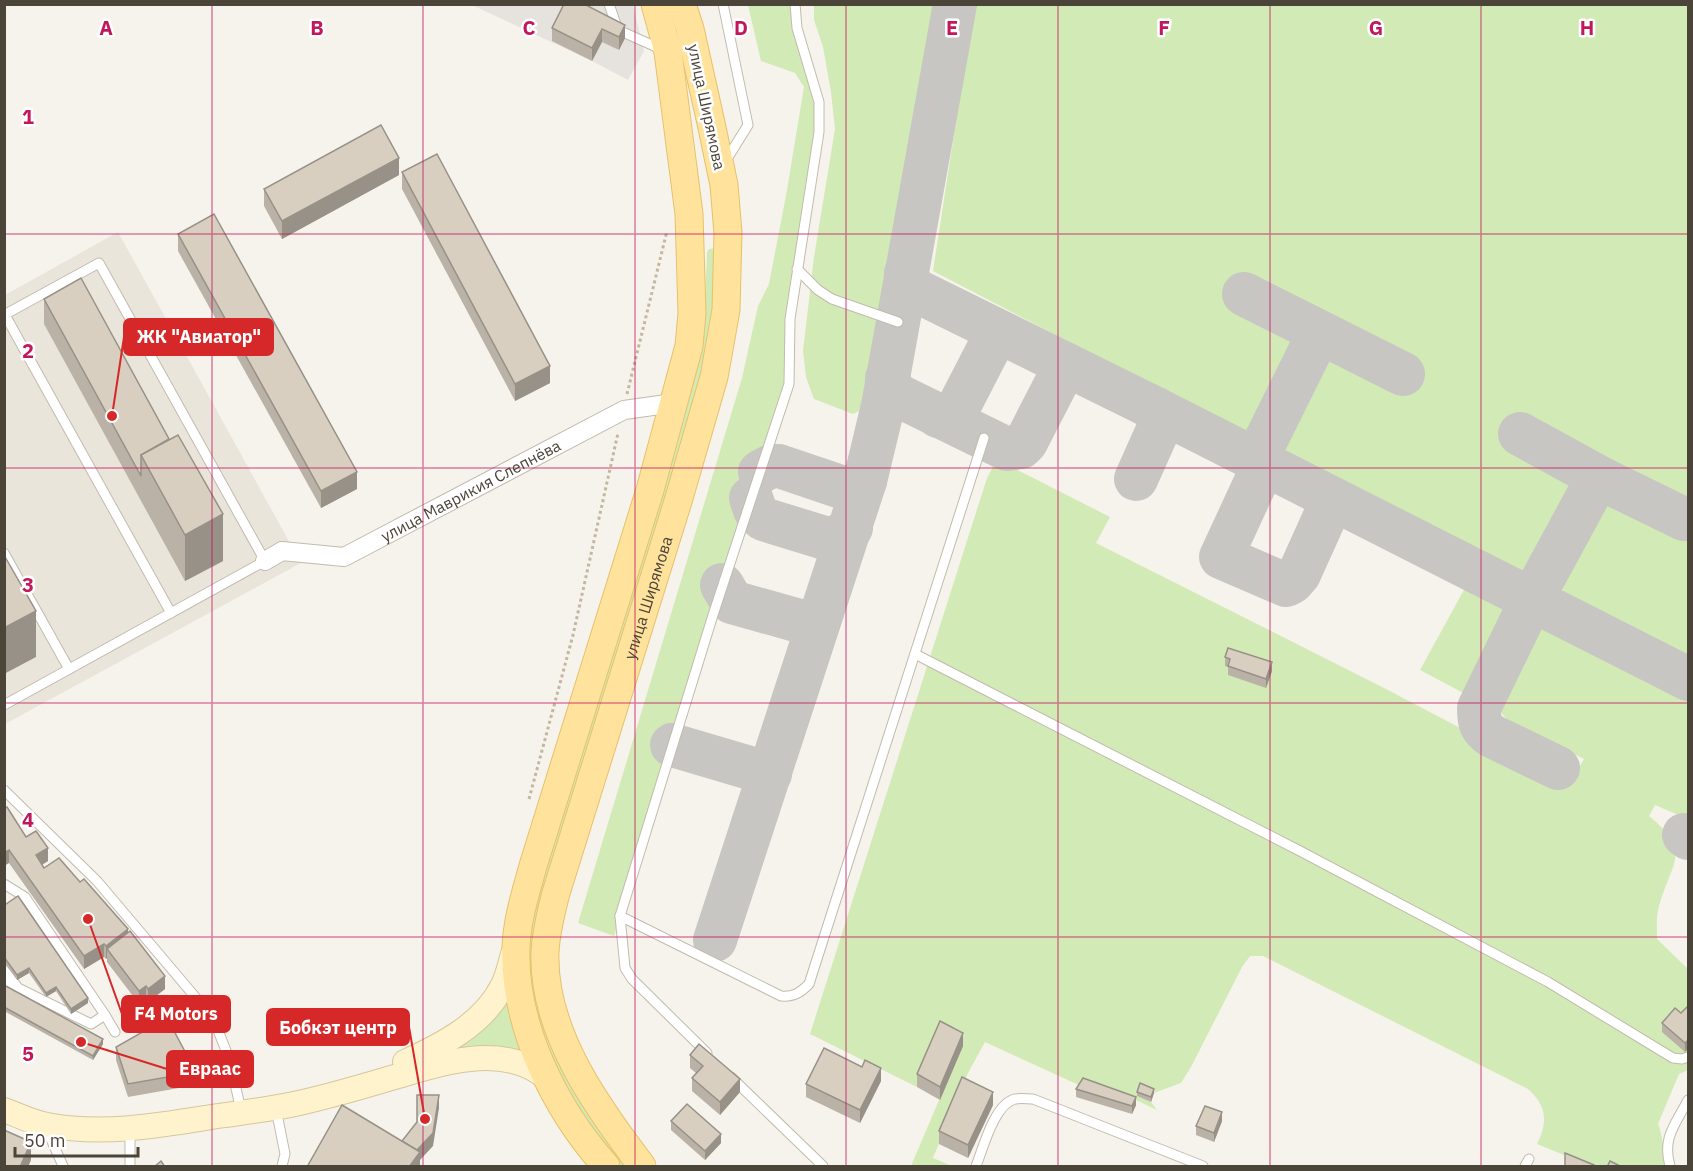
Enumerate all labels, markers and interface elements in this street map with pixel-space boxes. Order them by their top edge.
text: A [99,14,113,41]
text: B [310,14,324,41]
text: C [522,14,536,41]
text: D [734,14,748,41]
text: E [946,14,958,41]
text: F [1158,14,1170,41]
text: G [1369,14,1383,41]
text: H [1580,14,1594,41]
street label: улица Ширямова [684,42,730,172]
text: 1 [22,103,34,130]
callout: ЖК "Авиатор" [124,319,273,355]
text: ЖК "Авиатор" [137,325,261,348]
text: 2 [22,337,34,364]
street label: улица Маврикия Слепнёва [377,435,564,546]
street label: улица Ширямова [619,533,677,662]
text: 3 [22,571,34,598]
text: 4 [22,806,34,833]
callout: F4 Motors [122,996,230,1032]
text: F4 Motors [134,1002,218,1025]
callout: Бобкэт центр [267,1009,409,1045]
text: Бобкэт центр [279,1016,397,1039]
text: 5 [22,1040,34,1067]
callout: Евраас [167,1051,253,1087]
text: Евраас [179,1057,241,1080]
scale bar [15,1120,138,1158]
text: 50 m [24,1129,66,1152]

